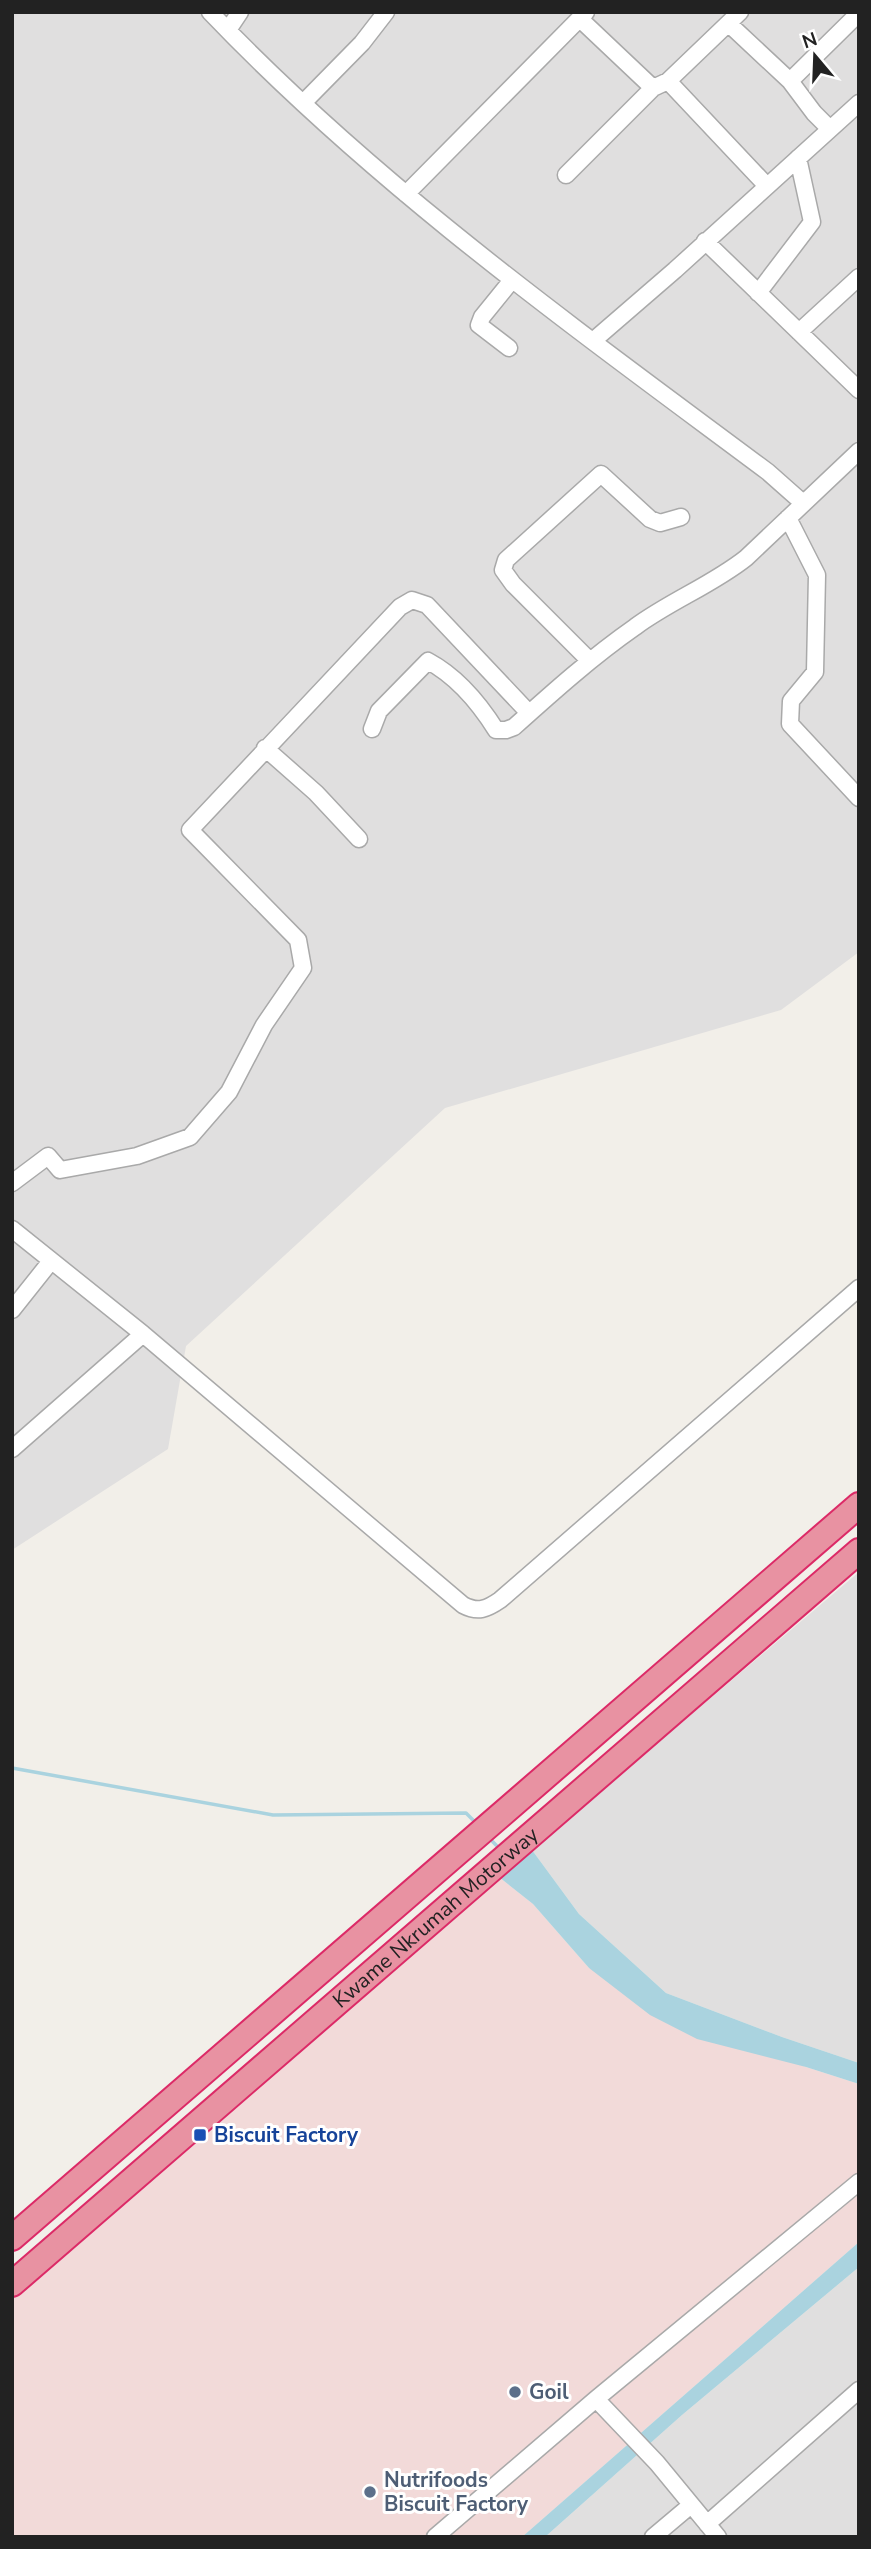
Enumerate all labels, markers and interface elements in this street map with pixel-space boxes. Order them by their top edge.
north arrow [780,21,850,91]
text: N [799,26,821,55]
street label: Kwame Nkrumah Motorway [327,1821,544,2014]
place label: Biscuit Factory [214,2121,359,2149]
marker: Biscuit Factory [192,2127,208,2143]
place label: Goil [529,2378,569,2406]
marker: Goil [507,2384,523,2400]
place label: Nutrifoods Biscuit Factory [384,2466,529,2518]
marker: Nutrifoods Biscuit Factory [362,2484,378,2500]

